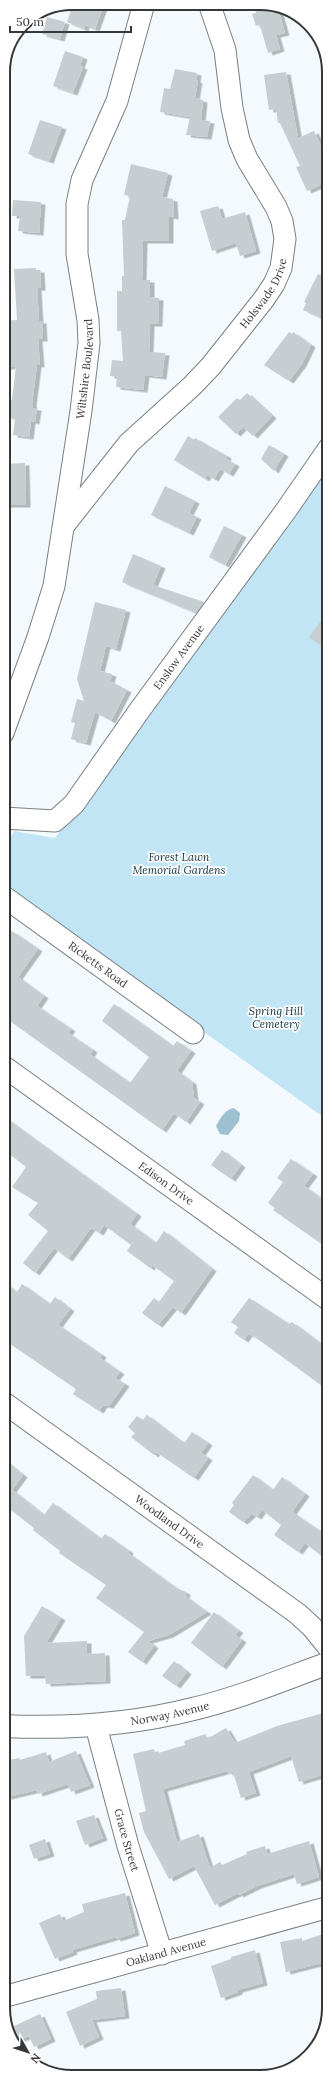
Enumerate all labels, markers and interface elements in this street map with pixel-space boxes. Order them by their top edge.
scale bar [10,8,131,34]
text: 50 m [16,14,44,29]
street label: Holswade Drive [237,258,289,331]
street label: Wiltshire Boulevard [73,318,96,420]
street label: Enslow Avenue [150,622,207,692]
park label: Forest Lawn Memorial Gardens [132,850,226,877]
street label: Ricketts Road [66,938,131,991]
park label: Spring Hill Cemetery [249,1004,303,1031]
street label: Edison Drive [136,1159,197,1208]
street label: Woodland Drive [132,1492,207,1551]
street label: Norway Avenue [130,1698,211,1728]
street label: Grace Street [111,1807,143,1874]
street label: Oakland Avenue [124,1934,208,1970]
north arrow [8,2032,48,2072]
text: N [27,2051,44,2066]

